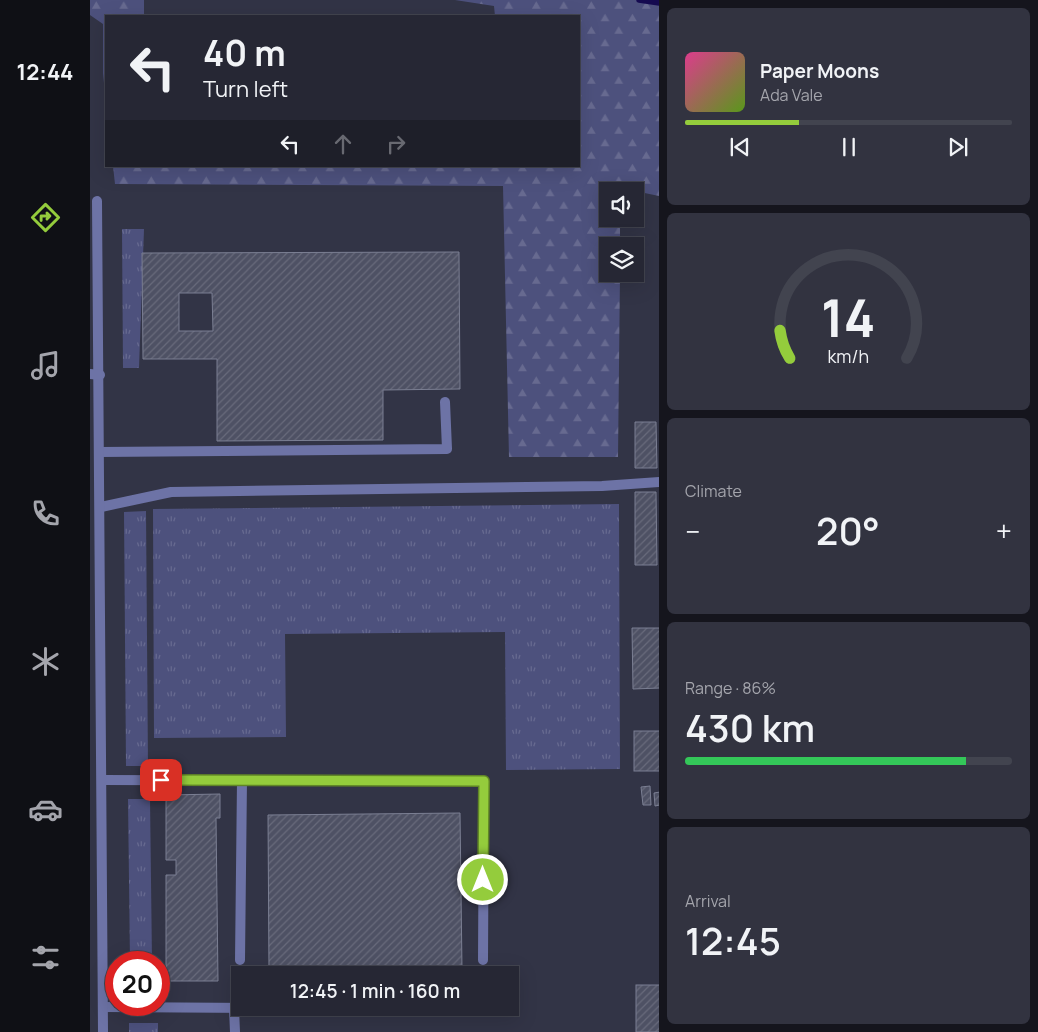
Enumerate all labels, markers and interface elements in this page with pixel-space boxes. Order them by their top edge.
text: 40 m [203,29,286,77]
icon: left [120,35,185,100]
text: 12:44 [17,57,73,87]
text: Paper Moons [760,58,879,84]
text: Turn left [203,74,288,104]
text: Ada Vale [760,84,823,106]
icon: left [276,130,304,158]
icon: ahead [329,130,357,158]
icon: right [382,130,410,158]
icon: previous [726,133,754,161]
icon: pause [835,133,863,161]
icon: next [944,133,972,161]
map controls [599,182,644,282]
button: sound [599,182,644,227]
icon: directions [28,200,63,235]
button: layers [599,237,644,282]
text: 14 [821,282,876,353]
text: km/h [828,344,869,368]
icon: music [28,348,63,383]
text: Climate [685,480,742,502]
icon: phone [28,496,63,531]
text: 20° [816,504,880,556]
text: − [685,512,700,550]
text: + [996,512,1012,550]
icon: climate [28,644,63,679]
text: Range · 86% [685,677,776,699]
text: 430 km [685,701,815,753]
pin [140,759,182,801]
icon: arrive [147,766,175,794]
icon: car [28,792,63,827]
position arrow [456,853,508,905]
text: Arrival [685,890,731,912]
text: 12:45 [685,914,781,966]
icon: filters [28,940,63,975]
speed limit sign: 20 [105,951,170,1016]
text: 12:45 · 1 min · 160 m [290,978,460,1004]

